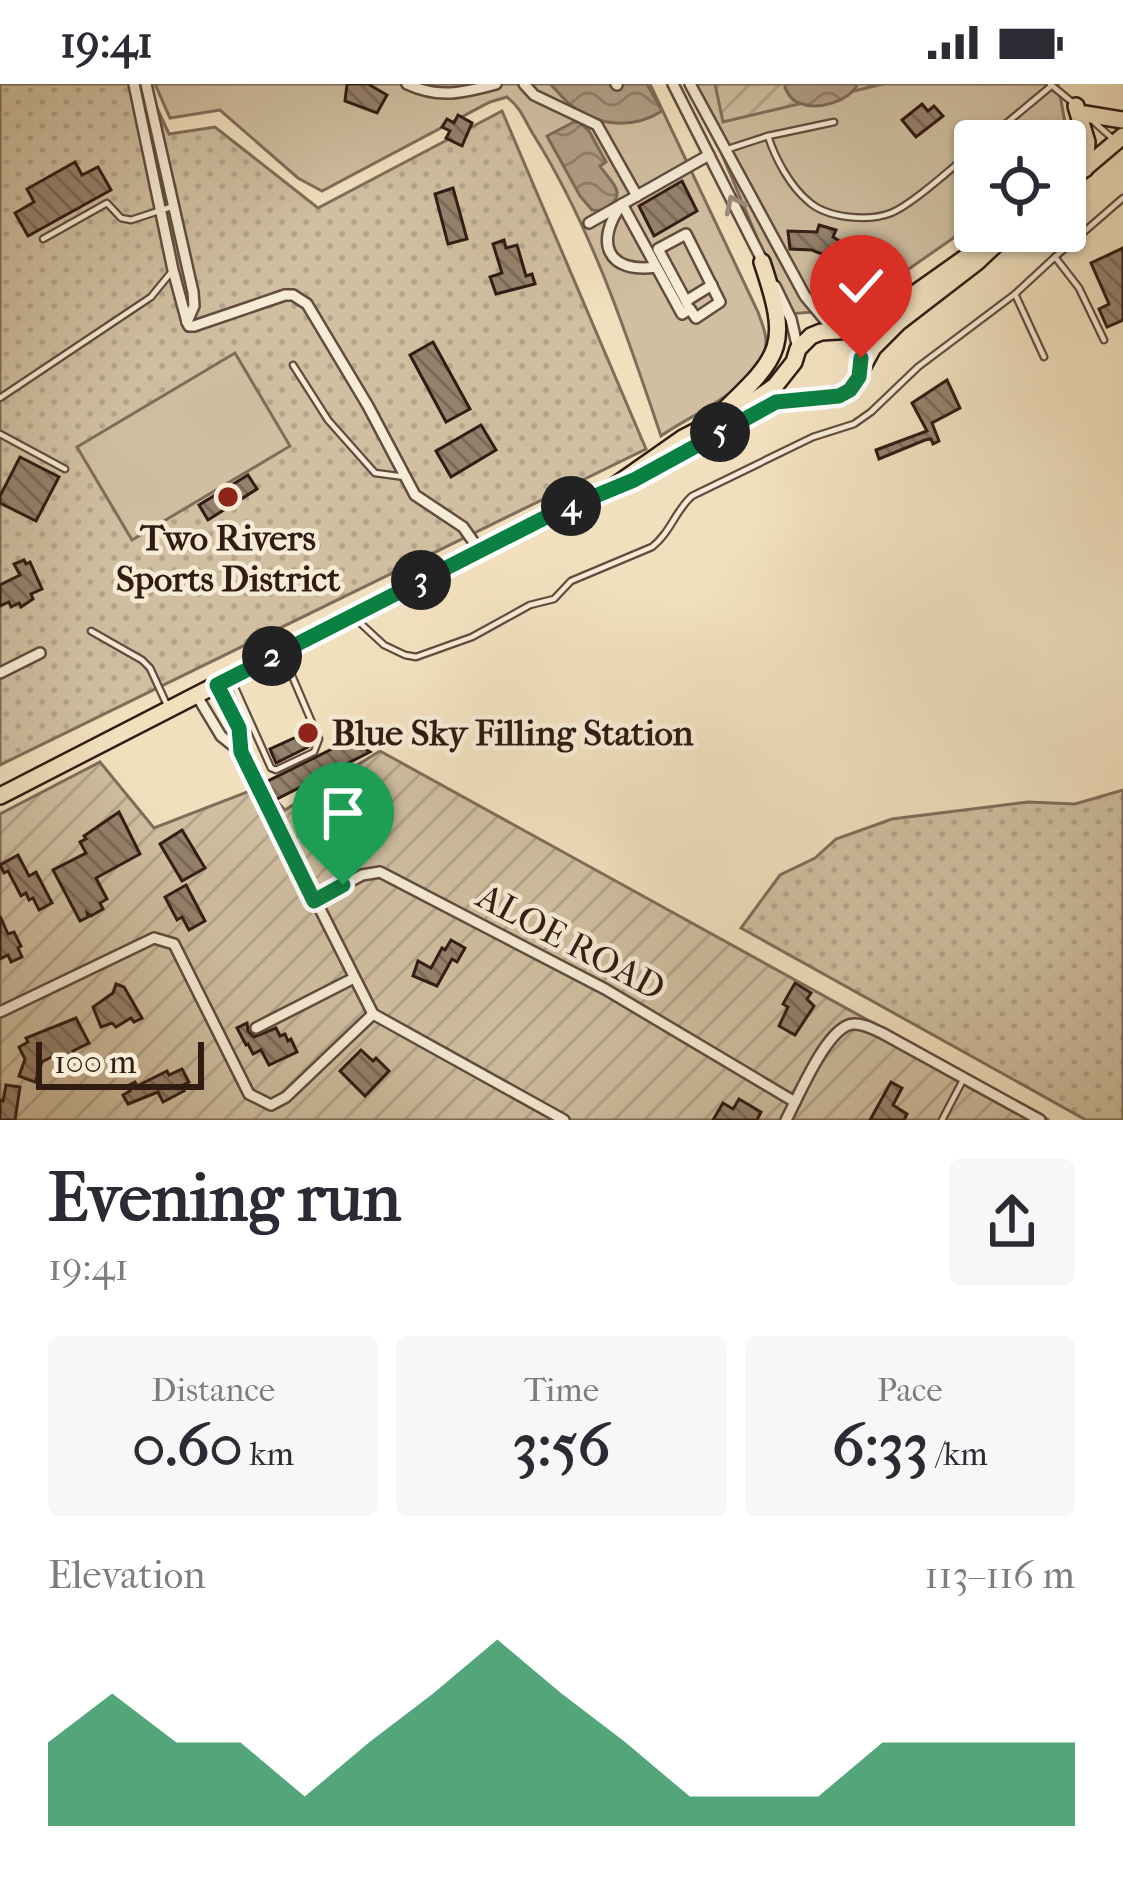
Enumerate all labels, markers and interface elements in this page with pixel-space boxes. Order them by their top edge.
text: 19:41 [60,16,153,69]
map controls [954,120,1086,252]
button: locate [954,120,1086,252]
one-way arrow [725,195,748,216]
pin [810,235,912,358]
icon: check [828,253,894,319]
pin: 5 [690,402,750,462]
text: 5 [713,412,727,451]
pin: 4 [541,476,601,536]
marker: Two Rivers Sports District [215,484,241,510]
text: 4 [561,486,581,525]
place label: Two Rivers Sports District [116,517,341,600]
pin: 3 [391,550,451,610]
text: 3 [414,560,428,599]
pin: 2 [242,626,302,686]
text: 2 [264,636,280,675]
place label: Blue Sky Filling Station [332,712,695,754]
marker: Blue Sky Filling Station [295,720,321,746]
pin [292,762,394,885]
icon: arrive [310,780,376,846]
street label: ALOE ROAD [468,874,672,1009]
scale bar [36,1036,204,1089]
text: 100 m [54,1043,137,1082]
button: share [949,1159,1075,1285]
text: Evening run [48,1160,401,1237]
text: 19:41 [48,1244,129,1290]
text: Distance [151,1371,275,1410]
text: Time [524,1371,599,1410]
text: Pace [877,1371,943,1410]
text: 0.60 [132,1410,243,1481]
text: 3:56 [513,1410,610,1481]
text: 6:33 [832,1410,928,1481]
text: km [243,1435,294,1474]
text: /km [928,1435,988,1474]
text: Elevation [48,1552,206,1598]
text: 113–116 m [925,1552,1075,1598]

